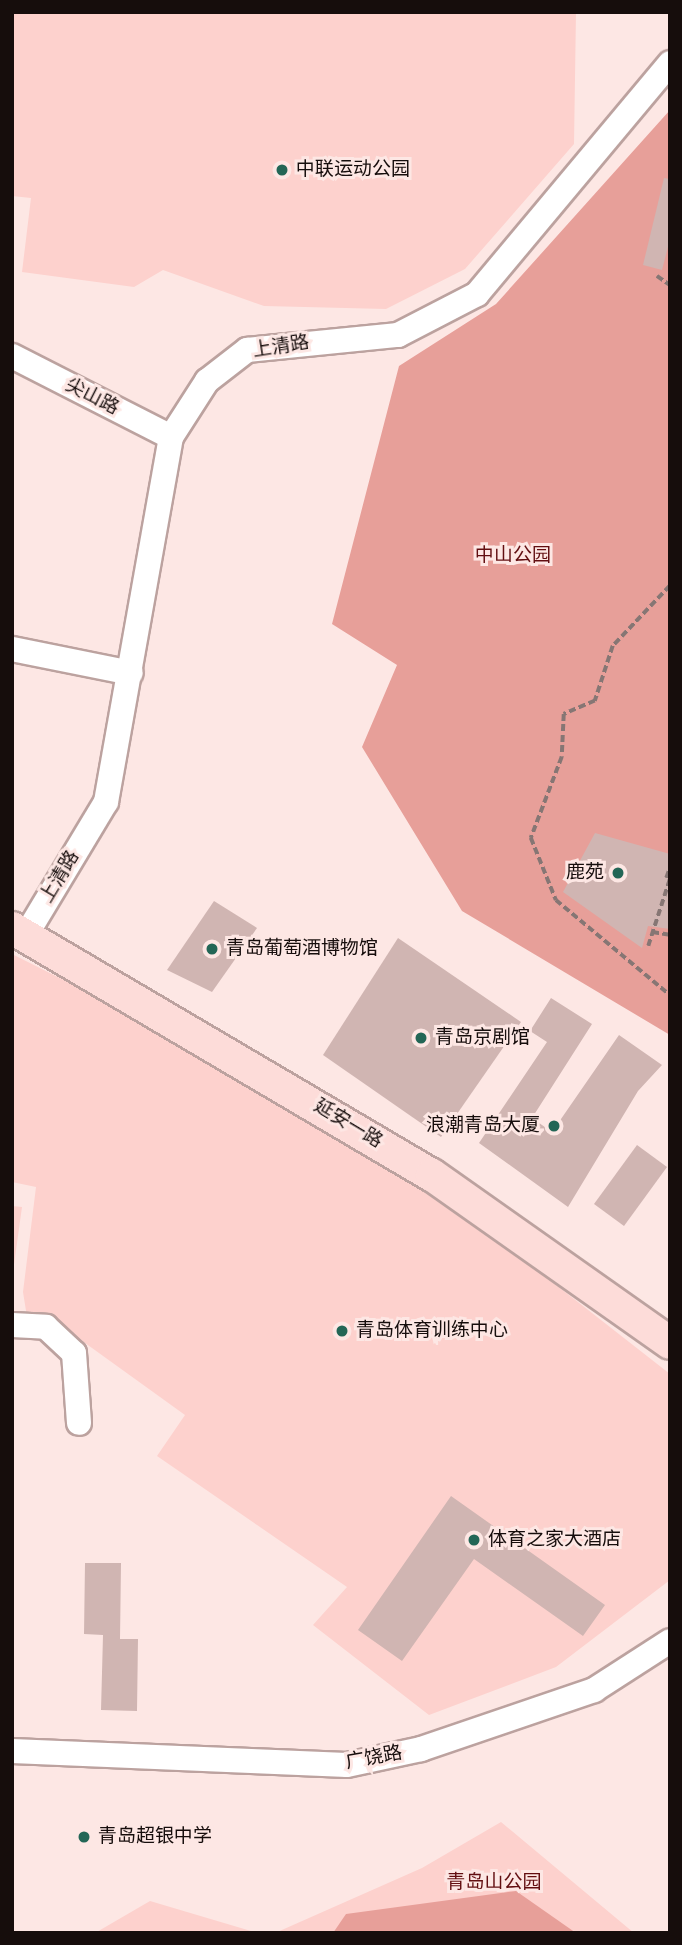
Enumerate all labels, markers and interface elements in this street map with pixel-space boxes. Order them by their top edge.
place label: 中联运动公园 [296,159,410,181]
marker: 中联运动公园 [274,162,290,178]
street label: 上清路 [251,331,311,363]
street label: 尖山路 [61,374,123,420]
park label: 中山公园 [475,545,551,567]
street label: 上清路 [36,847,84,907]
place label: 鹿苑 [566,862,604,884]
marker: 鹿苑 [610,865,626,881]
place label: 青岛葡萄酒博物馆 [226,938,378,960]
marker: 青岛葡萄酒博物馆 [204,941,220,957]
place label: 青岛京剧馆 [435,1027,530,1049]
marker: 青岛京剧馆 [413,1030,429,1046]
street label: 延安一路 [310,1095,386,1153]
place label: 浪潮青岛大厦 [426,1115,540,1137]
marker: 浪潮青岛大厦 [546,1118,562,1134]
place label: 青岛体育训练中心 [356,1320,508,1342]
marker: 青岛体育训练中心 [334,1323,350,1339]
place label: 体育之家大酒店 [488,1529,621,1551]
marker: 体育之家大酒店 [466,1532,482,1548]
street label: 广饶路 [344,1742,404,1774]
place label: 青岛超银中学 [98,1826,212,1848]
marker: 青岛超银中学 [76,1829,92,1845]
park label: 青岛山公园 [447,1872,541,1894]

